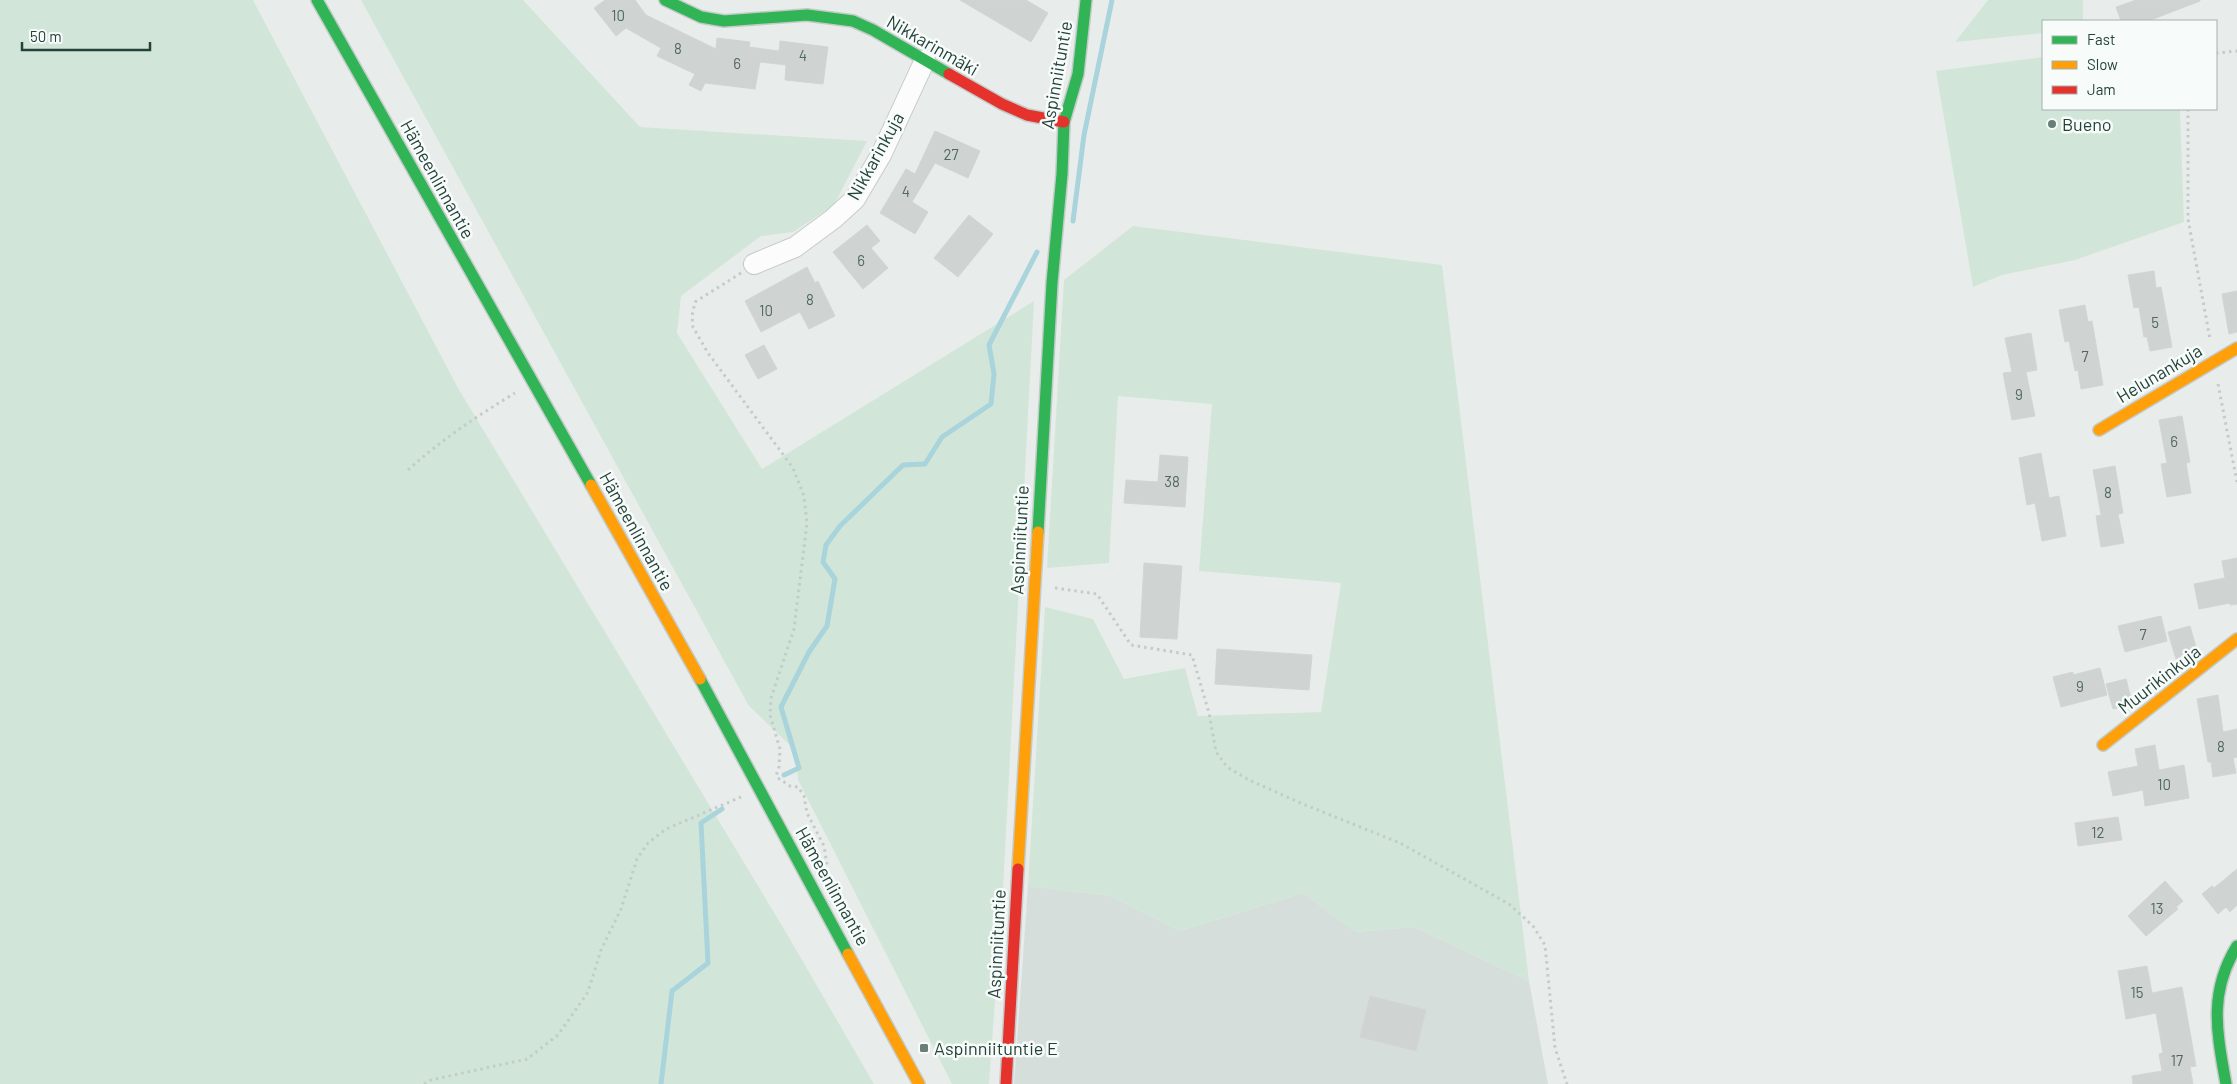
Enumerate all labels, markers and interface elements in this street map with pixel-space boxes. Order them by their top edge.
house number: 10 [611,6,625,24]
street label: Nikkarinmäki [883,10,983,80]
street label: Aspinniituntie [1036,19,1076,131]
scale bar [22,20,150,52]
legend [2042,20,2217,110]
text: 50 m [30,27,62,45]
text: Fast [2087,30,2115,48]
house number: 8 [674,39,682,57]
house number: 4 [799,46,807,64]
house number: 6 [733,54,741,72]
text: Slow [2087,55,2118,73]
text: Jam [2087,80,2116,98]
street label: Nikkarinkuja [842,108,908,204]
place label: Bueno [2062,113,2112,135]
street label: Hämeenlinnantie [396,116,480,242]
marker: Bueno [2046,118,2058,130]
house number: 27 [943,145,959,163]
house number: 4 [902,182,910,200]
house number: 6 [857,251,865,269]
house number: 8 [806,290,814,308]
house number: 10 [759,301,773,319]
house number: 5 [2151,313,2159,331]
street label: Helunankuja [2112,339,2206,407]
house number: 7 [2081,347,2089,365]
house number: 9 [2015,385,2023,403]
house number: 6 [2170,432,2178,450]
street label: Hämeenlinnantie [595,468,679,594]
house number: 38 [1164,472,1180,490]
house number: 8 [2104,483,2112,501]
street label: Aspinniituntie [1005,485,1033,595]
house number: 7 [2139,625,2147,643]
street label: Muurikinkuja [2113,640,2205,718]
house number: 9 [2076,677,2084,695]
house number: 8 [2217,737,2225,755]
house number: 10 [2157,775,2171,793]
street label: Hämeenlinnantie [791,823,875,949]
house number: 12 [2091,823,2105,841]
street label: Aspinniituntie [982,889,1010,999]
house number: 13 [2151,899,2163,917]
house number: 15 [2131,983,2143,1001]
place label: Aspinniituntie E [934,1037,1058,1059]
marker: Aspinniituntie E [918,1042,930,1054]
house number: 17 [2171,1051,2183,1069]

